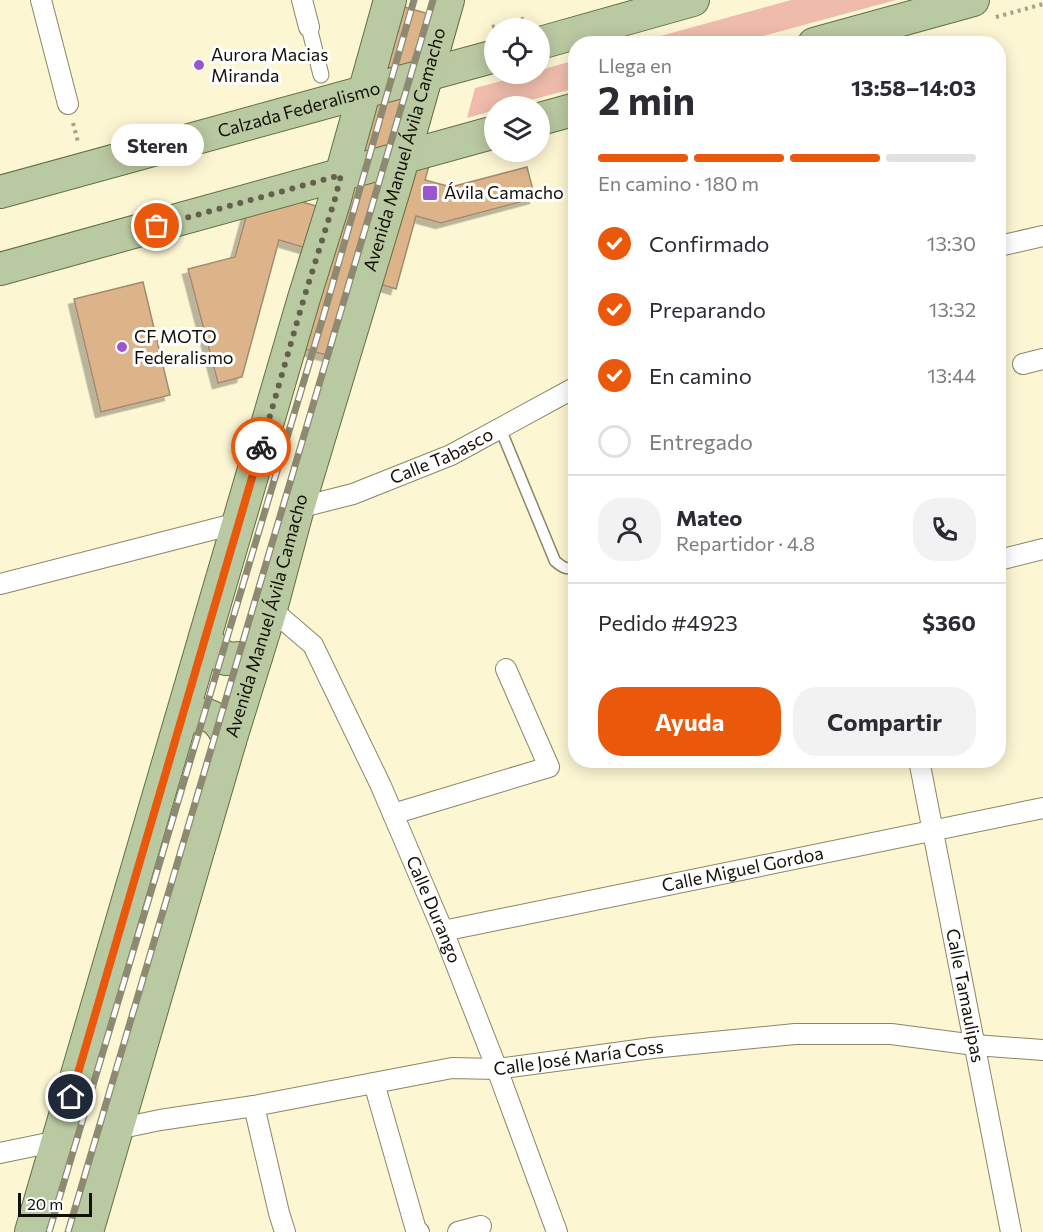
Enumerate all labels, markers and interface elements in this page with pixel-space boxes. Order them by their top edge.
map controls [484,18,550,162]
button: locate [484,18,550,84]
street label: Avenida Manuel Ávila Camacho [358,25,450,274]
place label: Aurora Macias Miranda [211,43,328,86]
text: Llega en [598,53,672,77]
marker: Aurora Macias Miranda [192,58,206,72]
text: 13:58–14:03 [851,74,976,101]
text: 2 min [598,75,695,123]
street label: Calzada Federalismo [215,76,382,142]
button: layers [484,96,550,162]
callout: Steren [110,124,204,166]
text: Steren [127,133,188,157]
text: En camino · 180 m [598,171,759,195]
place label: Ávila Camacho [444,181,564,203]
marker: Ávila Camacho [421,184,439,202]
pin [131,200,182,251]
icon: bag [140,209,173,242]
icon: check [598,227,631,260]
text: Confirmado [649,230,770,257]
text: 13:30 [927,231,976,255]
icon: check [598,293,631,326]
text: Preparando [649,296,766,323]
text: 13:32 [929,297,976,321]
place label: CF MOTO Federalismo [134,325,234,368]
marker: CF MOTO Federalismo [115,340,129,354]
icon: check [598,359,631,392]
text: En camino [649,362,752,389]
text: 13:44 [927,363,976,387]
courier [231,417,291,477]
street label: Calle Tabasco [386,422,497,488]
text: Entregado [649,428,753,455]
icon: bike [245,431,278,464]
street label: Avenida Manuel Ávila Camacho [220,491,312,740]
button: person [598,498,661,561]
button: phone [913,498,976,561]
text: Mateo [676,504,743,531]
text: Repartidor · 4.8 [676,531,815,555]
text: Pedido #4923 [598,609,738,636]
text: $360 [922,609,976,636]
button: Ayuda [598,687,781,756]
button: Compartir [793,687,976,756]
street label: Calle Miguel Gordoa [660,841,825,896]
street label: Calle Durango [402,852,466,966]
street label: Calle Tamaulipas [942,927,990,1064]
street label: Calle José María Coss [492,1035,665,1079]
pin [45,1071,96,1122]
icon: home [54,1080,87,1113]
scale bar [18,1190,92,1218]
text: 20 m [27,1194,63,1213]

